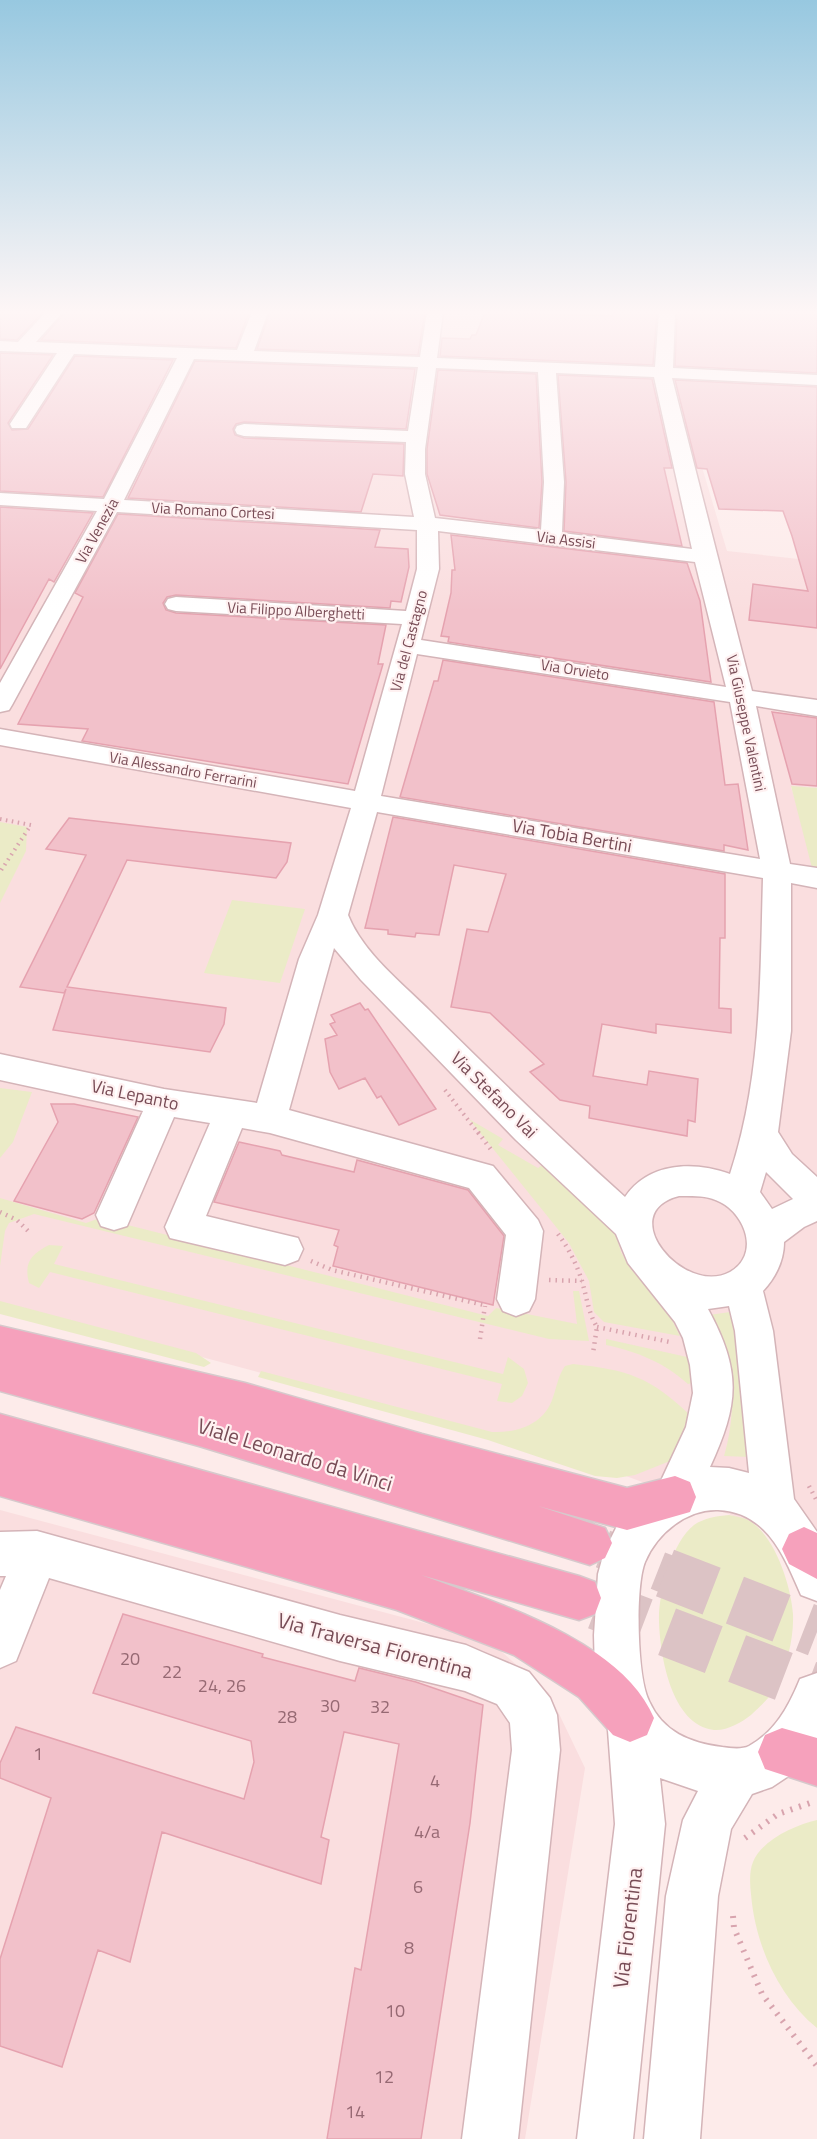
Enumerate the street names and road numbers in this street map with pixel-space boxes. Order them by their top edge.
street label: Via Venezia [69,493,124,568]
street label: Via Romano Cortesi [151,496,275,525]
street label: Via Assisi [535,524,597,555]
street label: Via del Castagno [384,587,433,694]
street label: Via Filippo Alberghetti [227,595,365,626]
street label: Via Giuseppe Valentini [721,652,772,793]
street label: Via Orvieto [539,653,611,686]
street label: Via Alessandro Ferrarini [108,745,259,794]
street label: Via Tobia Bertini [510,812,634,859]
street label: Via Stefano Vai [445,1045,544,1144]
street label: Via Lepanto [89,1072,181,1117]
street label: Viale Leonardo da Vinci [194,1409,397,1499]
street label: Via Traversa Fiorentina [274,1604,477,1687]
street label: Via Fiorentina [604,1865,650,1990]

